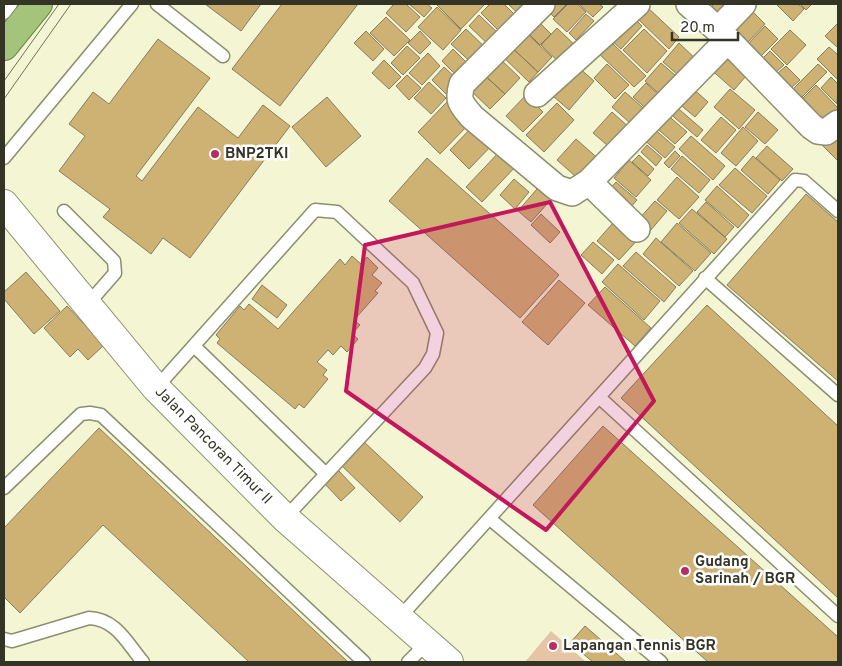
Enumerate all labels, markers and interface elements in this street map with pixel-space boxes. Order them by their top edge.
scale bar [672,10,738,42]
text: 20 m [680,19,715,38]
place label: BNP2TKI [225,145,289,164]
marker: BNP2TKI [209,148,221,160]
street label: Jalan Pancoran Timur II [151,383,276,509]
place label: Gudang Sarinah / BGR [695,553,795,589]
marker: Gudang Sarinah / BGR [679,565,691,577]
place label: Lapangan Tennis BGR [563,637,716,656]
marker: Lapangan Tennis BGR [547,640,559,652]

